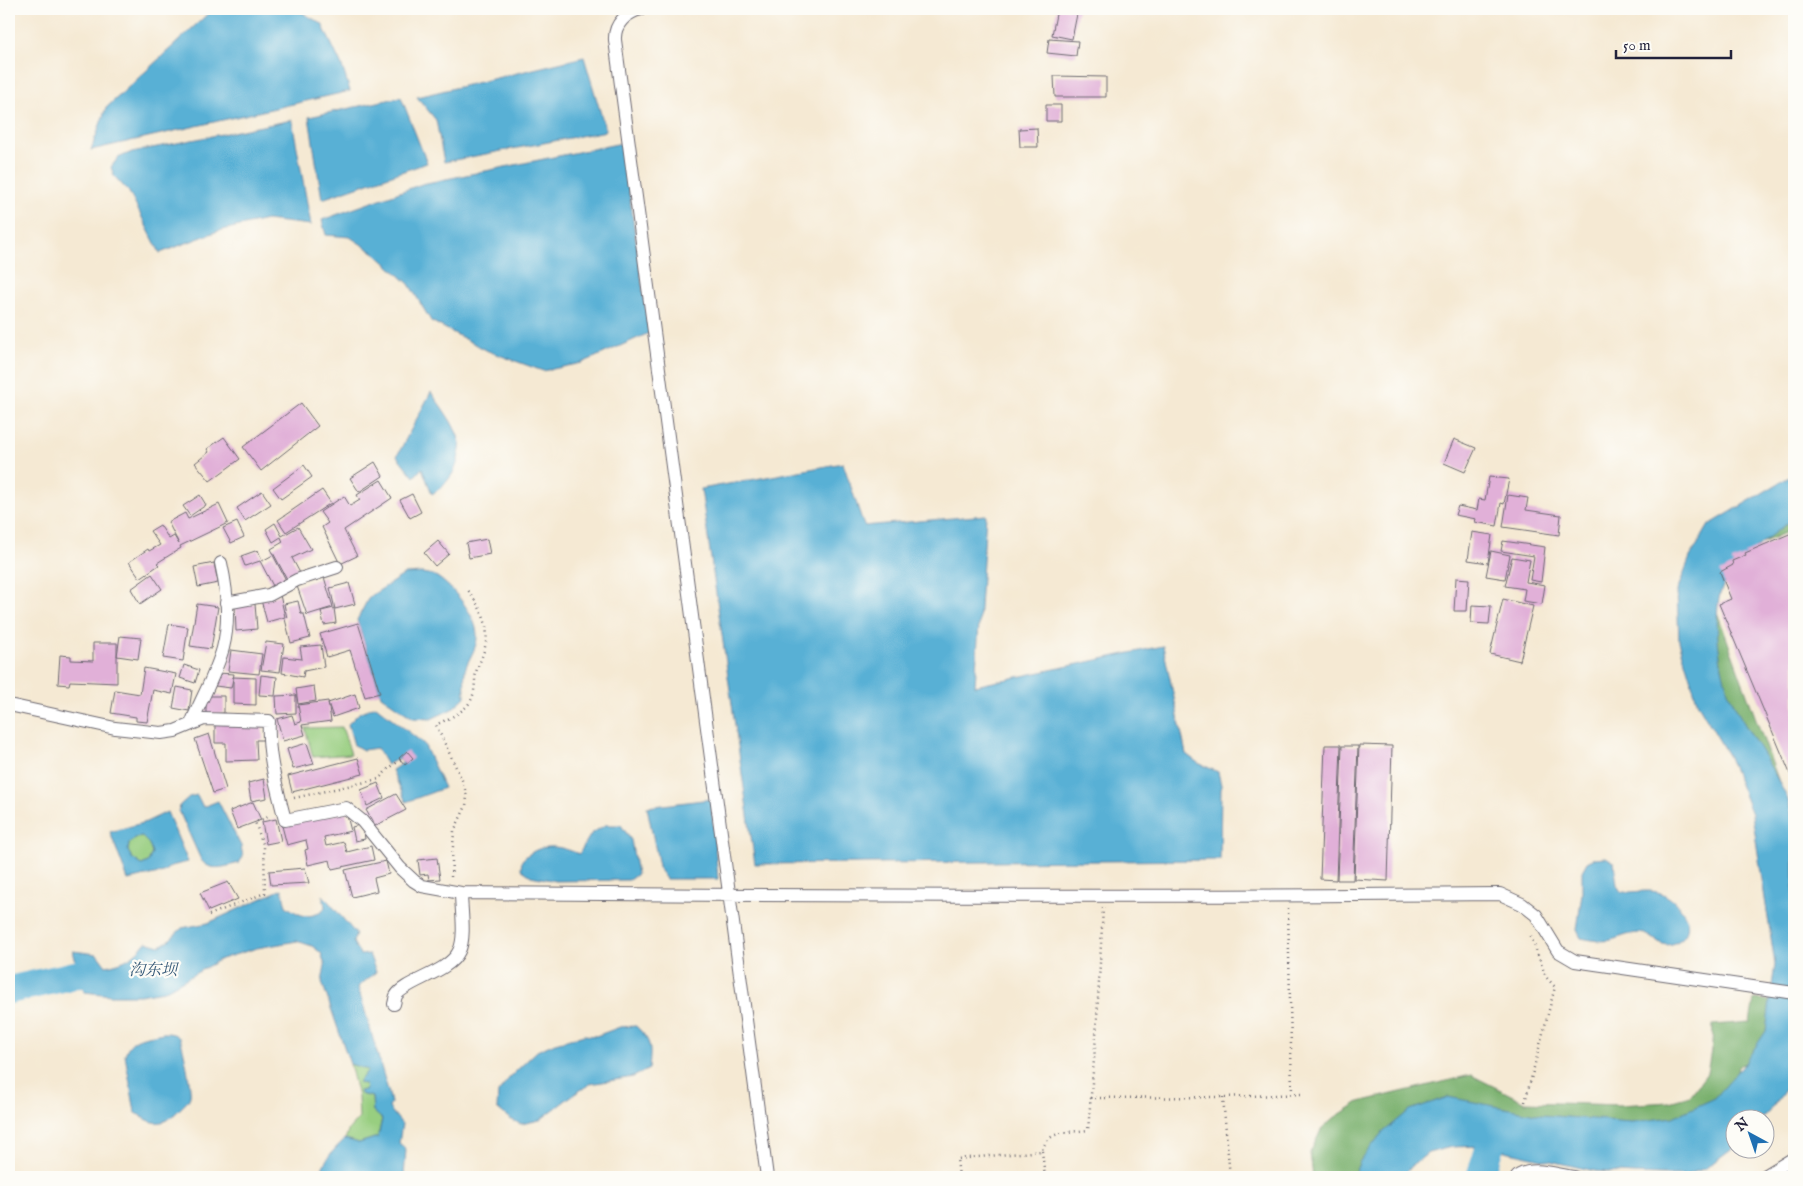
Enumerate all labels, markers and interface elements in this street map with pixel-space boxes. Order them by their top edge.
scale bar [1616,28,1730,60]
text: 50 m [1623,36,1651,55]
water label: 沟东坝 [129,961,180,981]
north arrow [1726,1108,1776,1158]
text: N [1731,1114,1753,1136]

